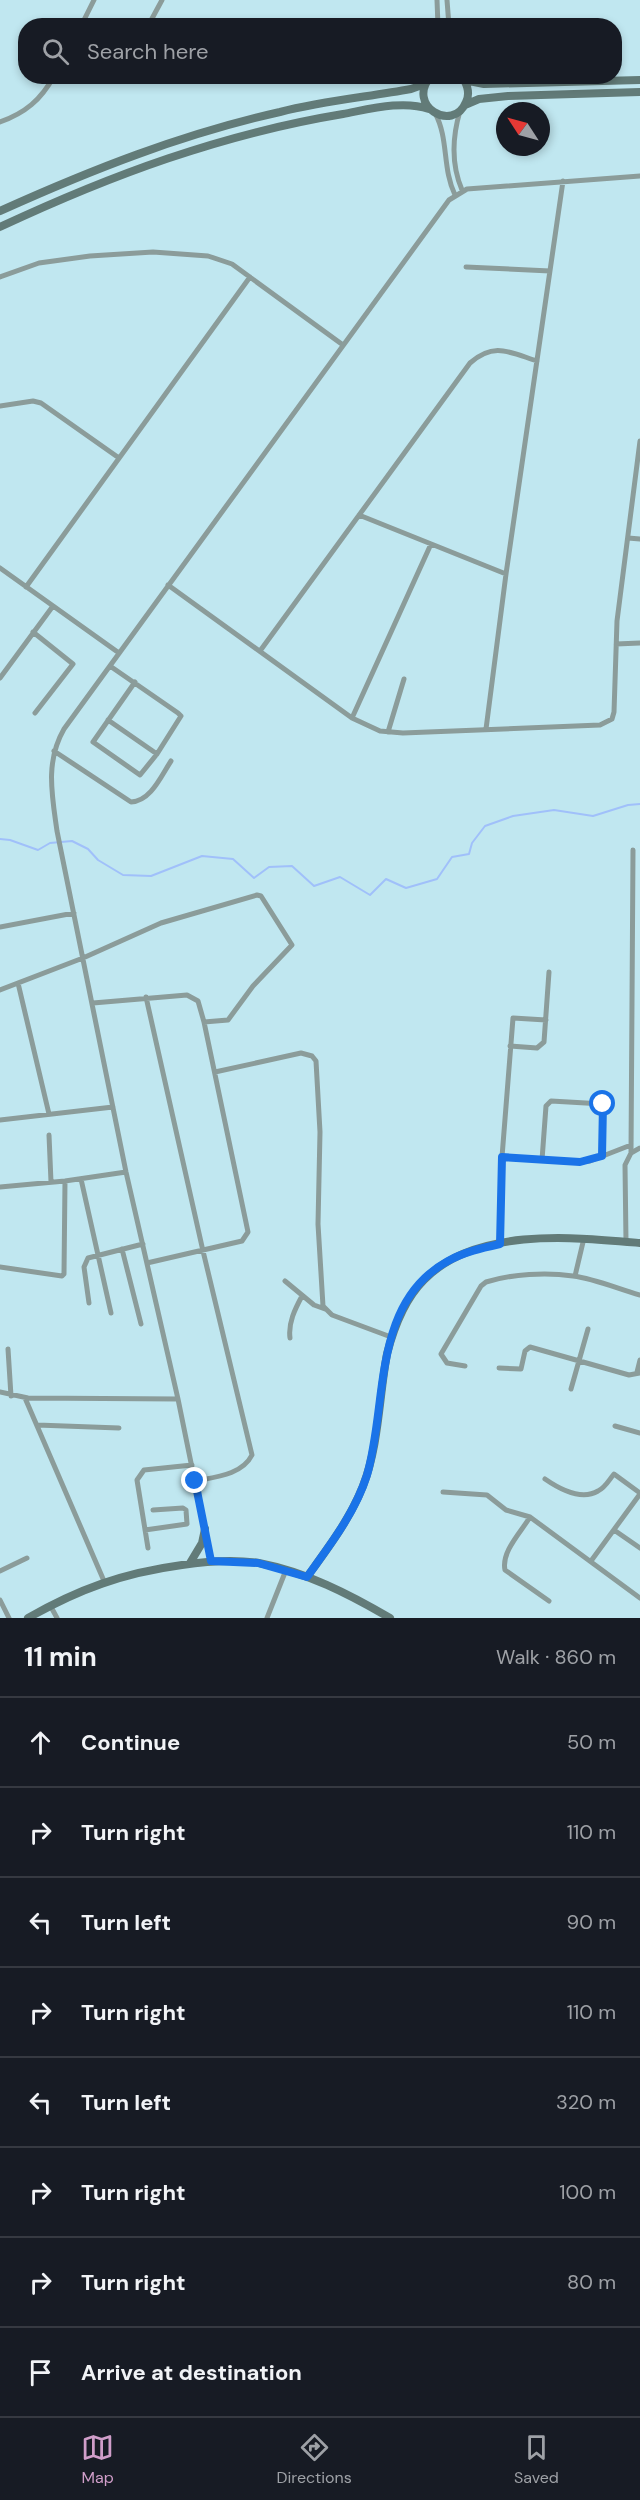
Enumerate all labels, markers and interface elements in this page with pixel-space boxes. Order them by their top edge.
search box [18,18,622,84]
icon: search [39,35,72,68]
text: Search here [87,37,208,66]
north arrow [496,102,550,156]
route start [589,1090,615,1116]
route end [181,1467,207,1493]
text: 11 min [24,1640,97,1674]
text: Walk · 860 m [496,1644,616,1670]
icon: ahead [24,1726,57,1759]
text: Continue [81,1728,180,1757]
text: 50 m [567,1729,616,1755]
icon: right [24,1816,57,1849]
text: Turn right [81,1818,186,1847]
text: 110 m [567,1819,616,1845]
icon: left [24,1906,57,1939]
text: Turn left [81,1908,171,1937]
text: 90 m [567,1909,616,1935]
icon: right [24,1996,57,2029]
text: Turn right [81,1998,186,2027]
text: 110 m [567,1999,616,2025]
icon: left [24,2086,57,2119]
text: Turn left [81,2088,171,2117]
text: 320 m [556,2089,616,2115]
icon: right [24,2176,57,2209]
text: Turn right [81,2178,186,2207]
text: 100 m [559,2179,616,2205]
icon: right [24,2266,57,2299]
text: Turn right [81,2268,186,2297]
text: 80 m [567,2269,616,2295]
icon: arrive [24,2356,57,2389]
text: Arrive at destination [81,2358,302,2387]
tab: Map [81,2431,114,2488]
tab: Directions [276,2431,352,2488]
tab: Saved [514,2431,559,2488]

